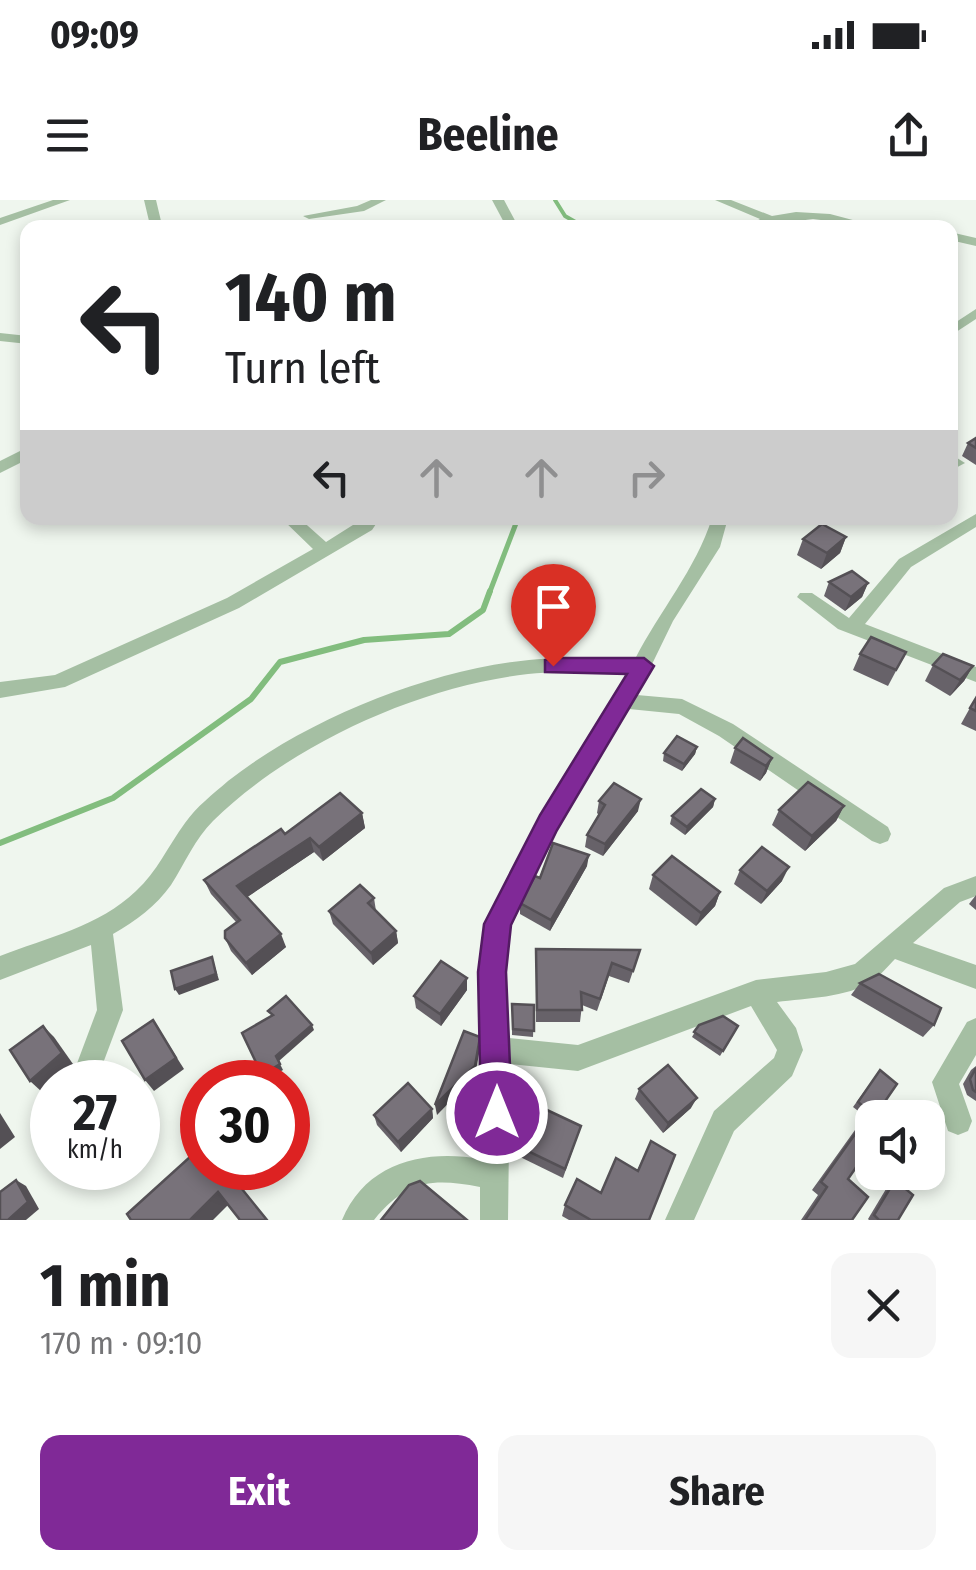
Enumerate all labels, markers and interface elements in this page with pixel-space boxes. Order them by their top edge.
text: 09:09 [50,12,139,58]
icon: menu [40,108,95,163]
text: Beeline [417,108,559,162]
icon: share [881,108,936,163]
text: 140 m [225,256,397,340]
icon: left [60,260,190,390]
text: Turn left [225,341,380,395]
icon: left [304,450,359,505]
icon: ahead [409,450,464,505]
icon: ahead [514,450,569,505]
icon: right [619,450,674,505]
pin [511,564,596,667]
icon: arrive [526,579,581,634]
speed limit sign: 30 [180,1060,310,1190]
position arrow [445,1061,549,1165]
text: 27 [73,1083,117,1143]
map controls [855,1100,945,1190]
button: sound [855,1100,945,1190]
text: km/h [67,1135,123,1165]
text: 1 min [40,1250,171,1322]
button: close [831,1253,936,1358]
text: 170 m · 09:10 [40,1324,202,1362]
button: Exit [40,1435,478,1550]
button: Share [498,1435,936,1550]

